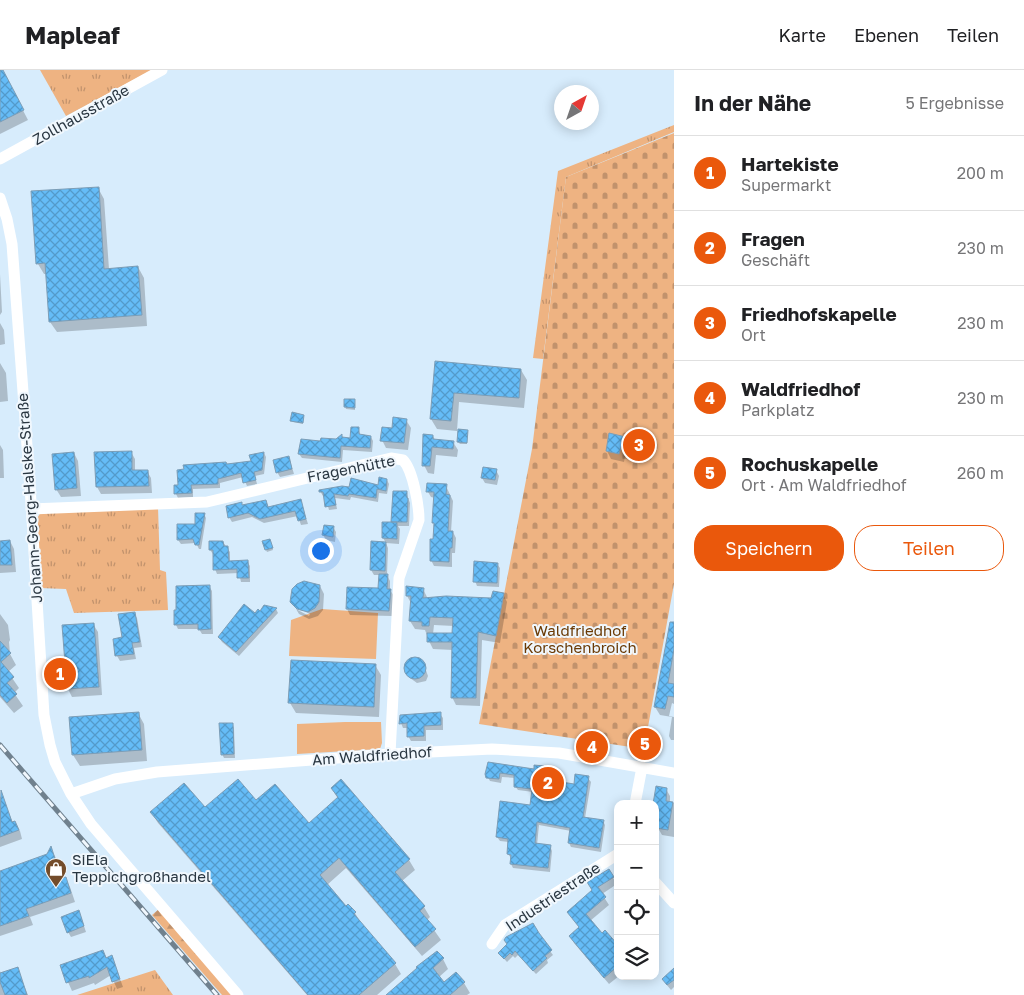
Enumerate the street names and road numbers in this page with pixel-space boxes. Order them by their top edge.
street label: Zollhausstraße [29,80,132,148]
street label: Johann-Georg-Halske-Straße [13,392,45,604]
street label: Fragenhütte [305,451,397,485]
street label: Am Waldfriedhof [311,742,433,768]
street label: Industriestraße [502,858,603,934]

